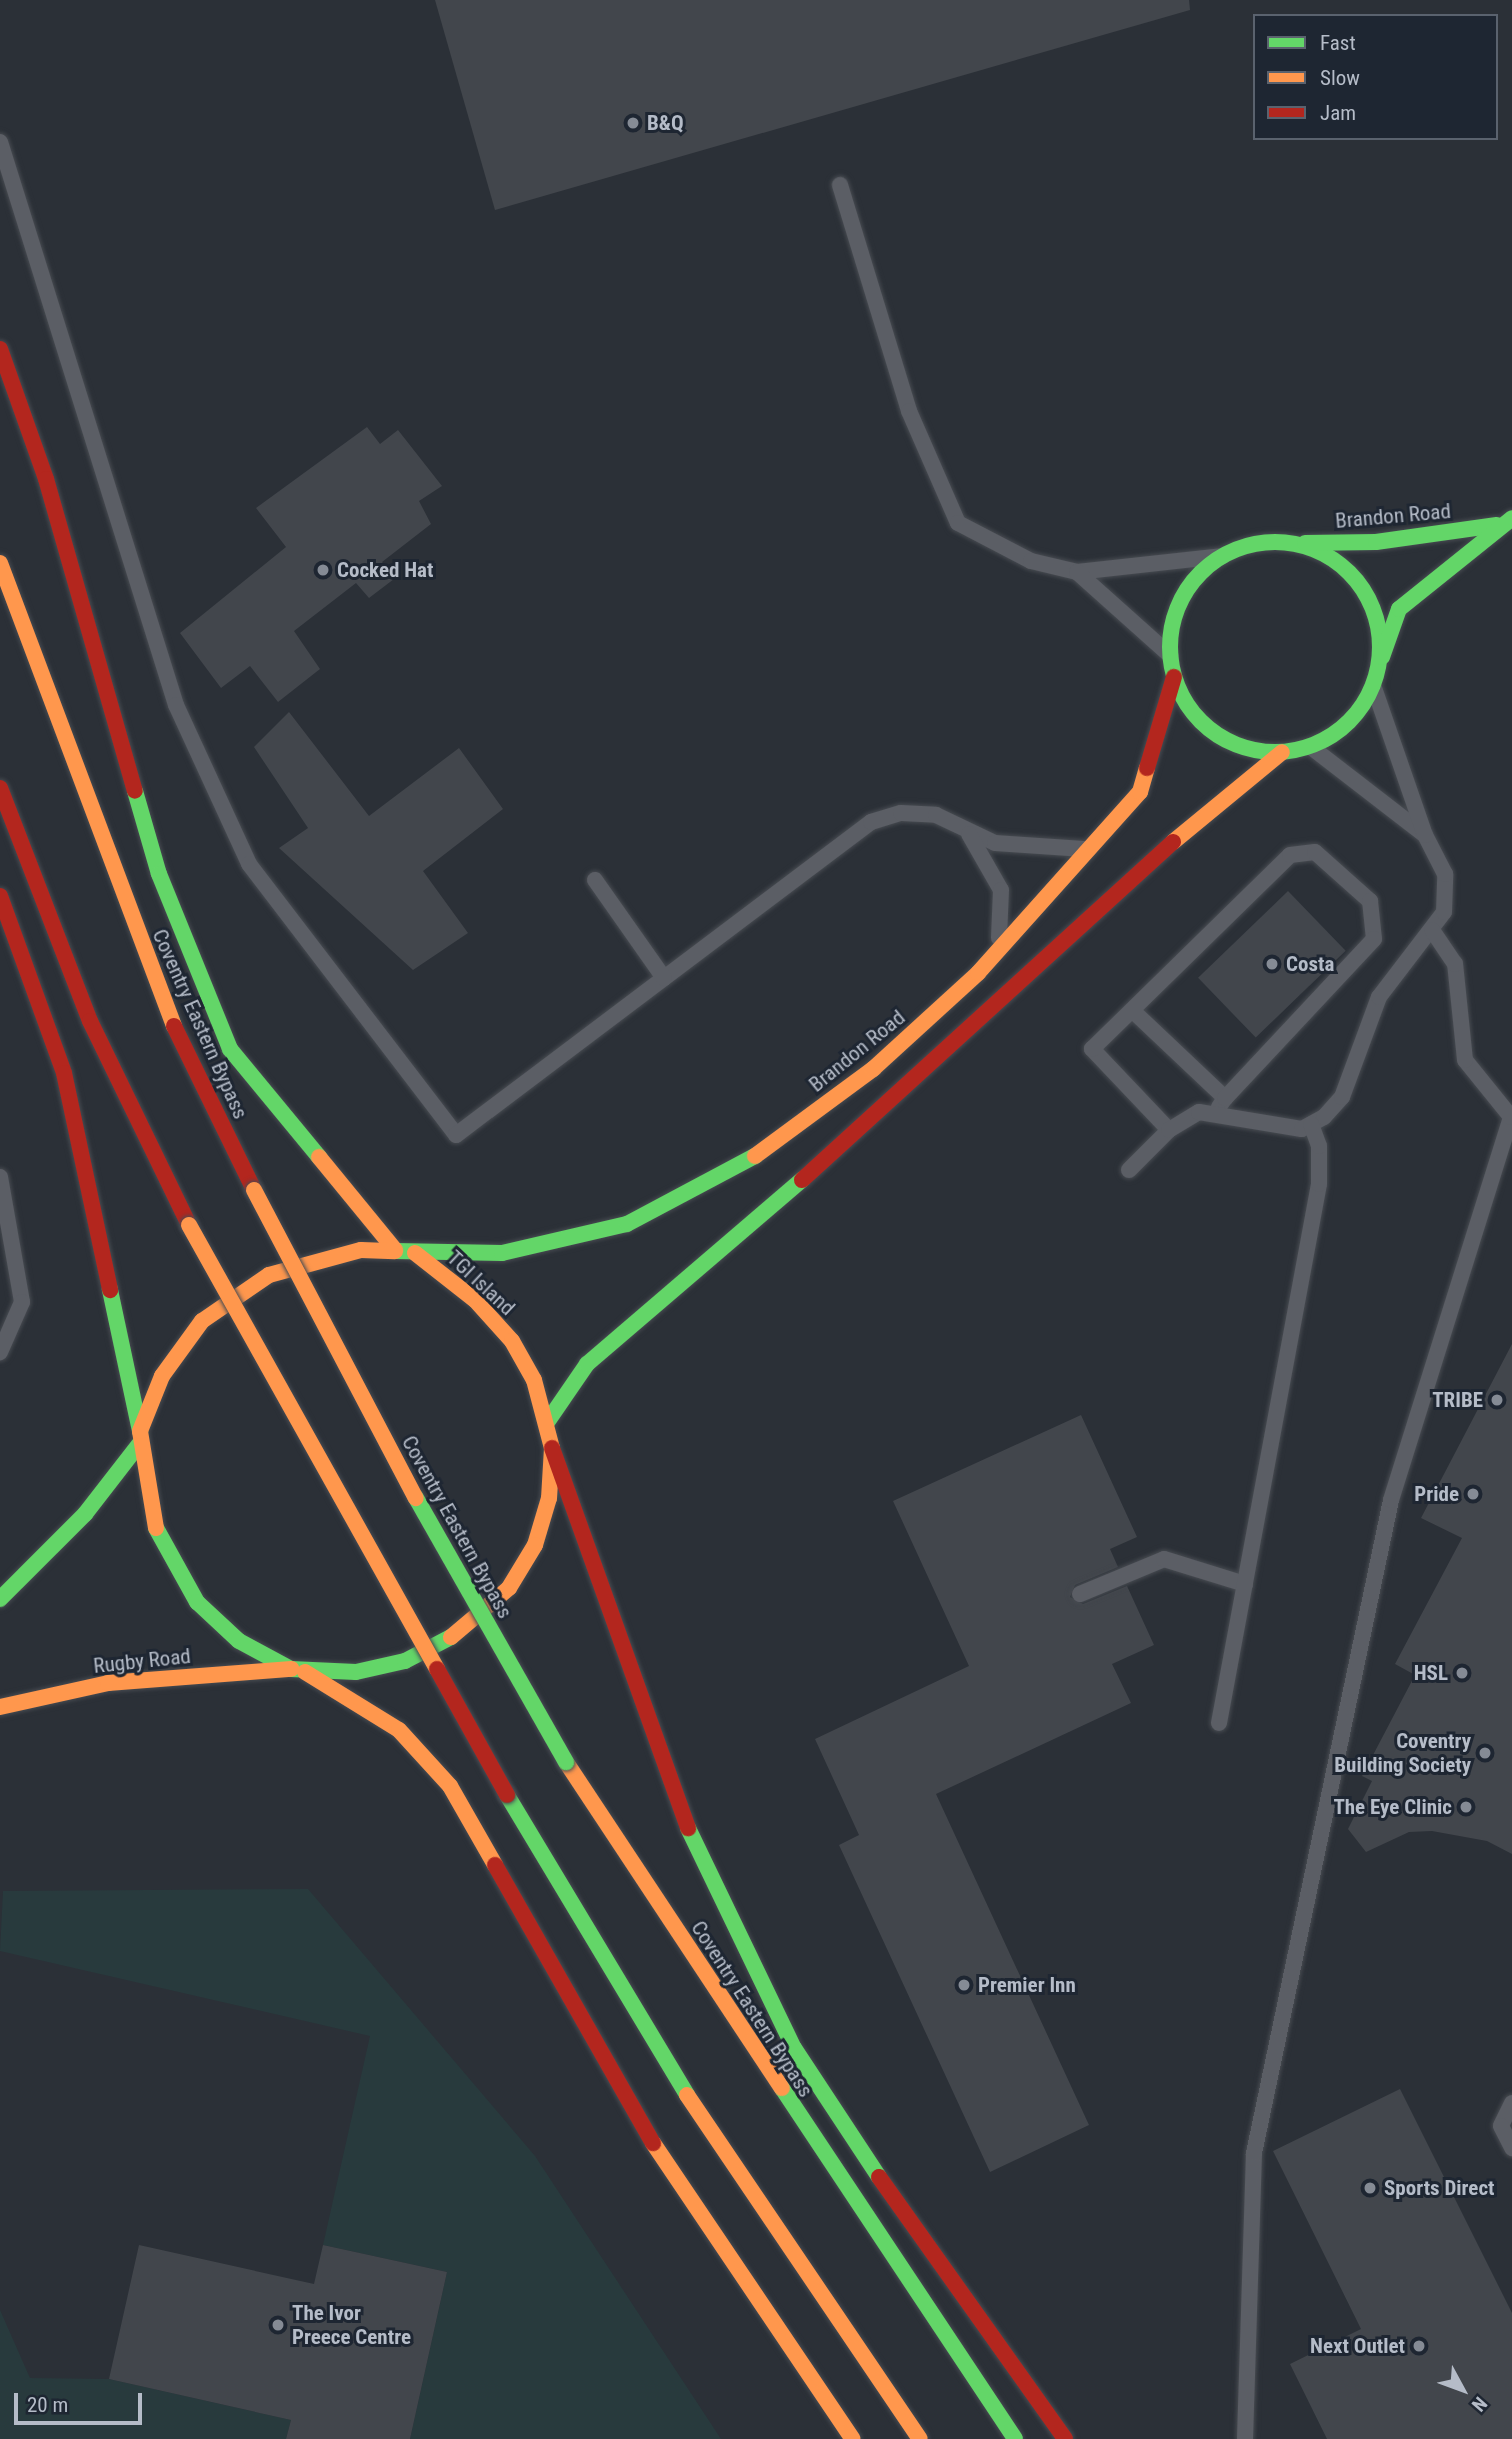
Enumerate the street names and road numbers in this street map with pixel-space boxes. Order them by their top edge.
street label: Brandon Road [1334,498,1452,534]
street label: Coventry Eastern Bypass [147,925,253,1123]
street label: Brandon Road [804,1005,910,1097]
street label: TGI Island [442,1245,520,1321]
street label: Coventry Eastern Bypass [396,1431,518,1623]
street label: Rugby Road [92,1643,192,1679]
street label: Coventry Eastern Bypass [686,1916,818,2102]

